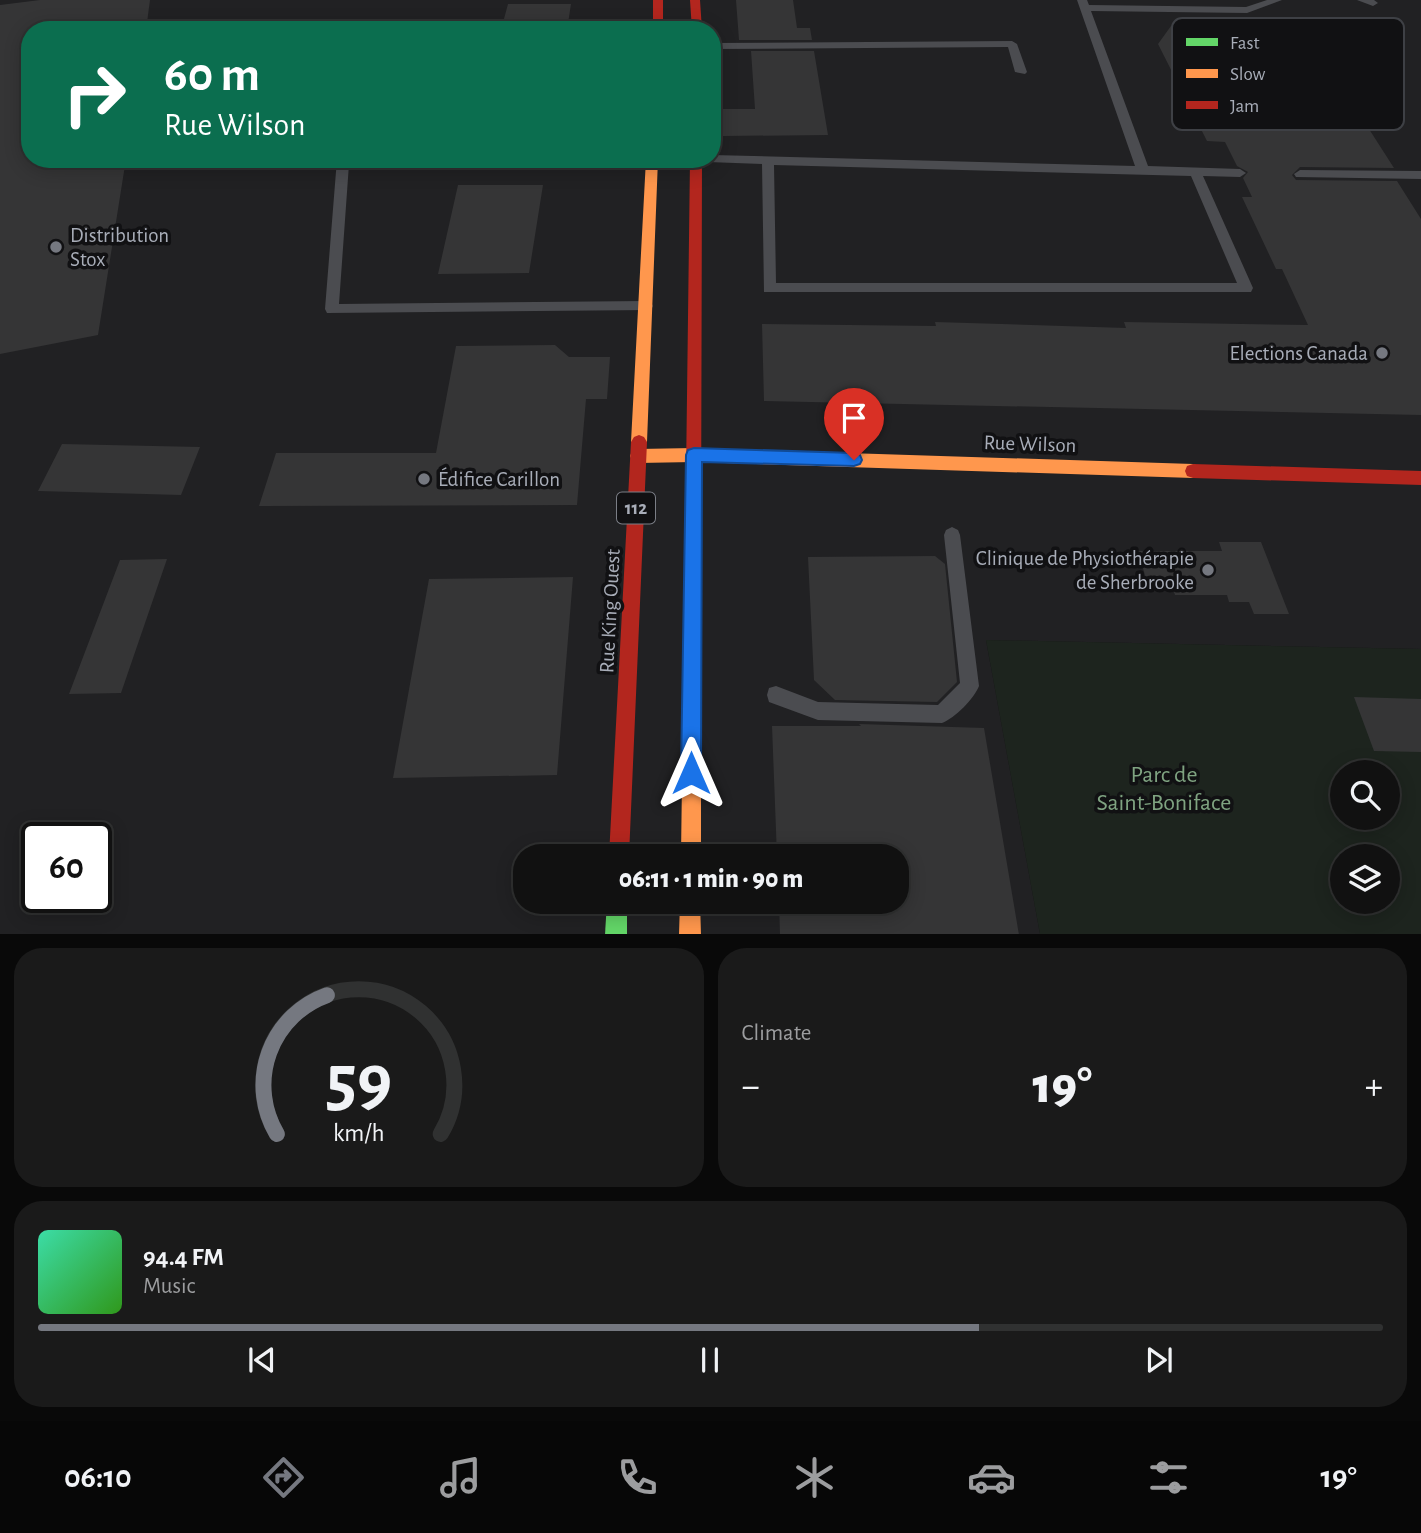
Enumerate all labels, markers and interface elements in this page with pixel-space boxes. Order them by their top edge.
legend [1172,18,1404,130]
text: Fast [1230,34,1260,53]
icon: right [49,49,140,140]
text: 60 m [164,51,260,100]
text: Slow [1230,65,1266,84]
text: Jam [1230,97,1259,116]
text: Rue Wilson [164,109,305,141]
place label: Distribution Stox [70,225,169,270]
marker: Distribution Stox [48,239,64,255]
place label: Elections Canada [1229,343,1368,364]
marker: Elections Canada [1374,345,1390,361]
pin [824,388,884,460]
icon: arrive [835,399,873,437]
street label: Rue Wilson [983,432,1077,456]
place label: Édifice Carillon [438,467,560,490]
marker: Édifice Carillon [416,471,432,487]
road number: 112 [617,492,655,524]
street label: Rue King Ouest [596,548,624,674]
place label: Clinique de Physiothérapie de Sherbrooke [976,548,1194,593]
marker: Clinique de Physiothérapie de Sherbrooke [1200,562,1216,578]
position arrow [654,736,728,810]
map controls [1330,760,1400,914]
button: search [1330,760,1400,830]
park label: Parc de Saint-Boniface [1097,763,1231,815]
speed limit sign: 60 [21,822,112,913]
button: layers [1330,844,1400,914]
text: 06:11 · 1 min · 90 m [619,866,803,892]
text: Climate [742,1022,811,1045]
text: 59 [325,1046,392,1119]
text: 19° [1032,1060,1092,1112]
text: − [742,1068,760,1106]
text: + [1365,1068,1383,1106]
text: km/h [333,1120,385,1145]
text: 94.4 FM [143,1244,224,1270]
text: Music [143,1275,195,1298]
icon: previous [243,1341,281,1379]
icon: pause [691,1341,729,1379]
icon: next [1140,1341,1178,1379]
icon: directions [259,1453,308,1502]
icon: music [436,1453,485,1502]
icon: phone [613,1453,662,1502]
icon: climate [790,1453,839,1502]
icon: car [967,1453,1016,1502]
icon: filters [1144,1453,1193,1502]
text: 06:10 [64,1461,132,1493]
text: 19° [1321,1461,1357,1493]

